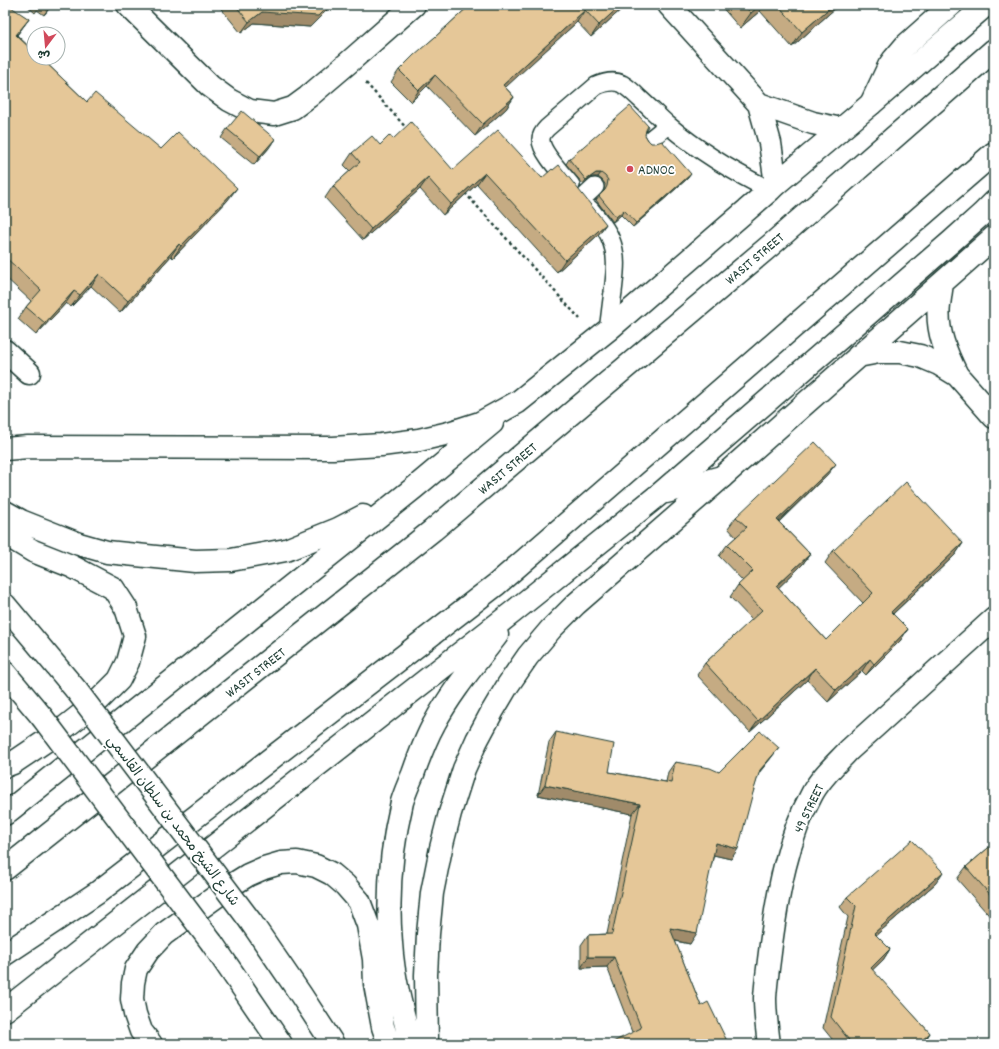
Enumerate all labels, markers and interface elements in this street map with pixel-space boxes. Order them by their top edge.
north arrow [26,26,66,66]
text: ش [36,44,52,63]
place label: ADNOC [638,161,675,181]
marker: ADNOC [625,164,635,174]
street label: WASIT STREET [721,229,790,290]
street label: WASIT STREET [474,439,543,500]
street label: WASIT STREET [222,643,291,704]
street label: شارع الشيخ محمد بن سلطان القاسمي [101,732,243,911]
street label: 49 STREET [789,781,830,837]

